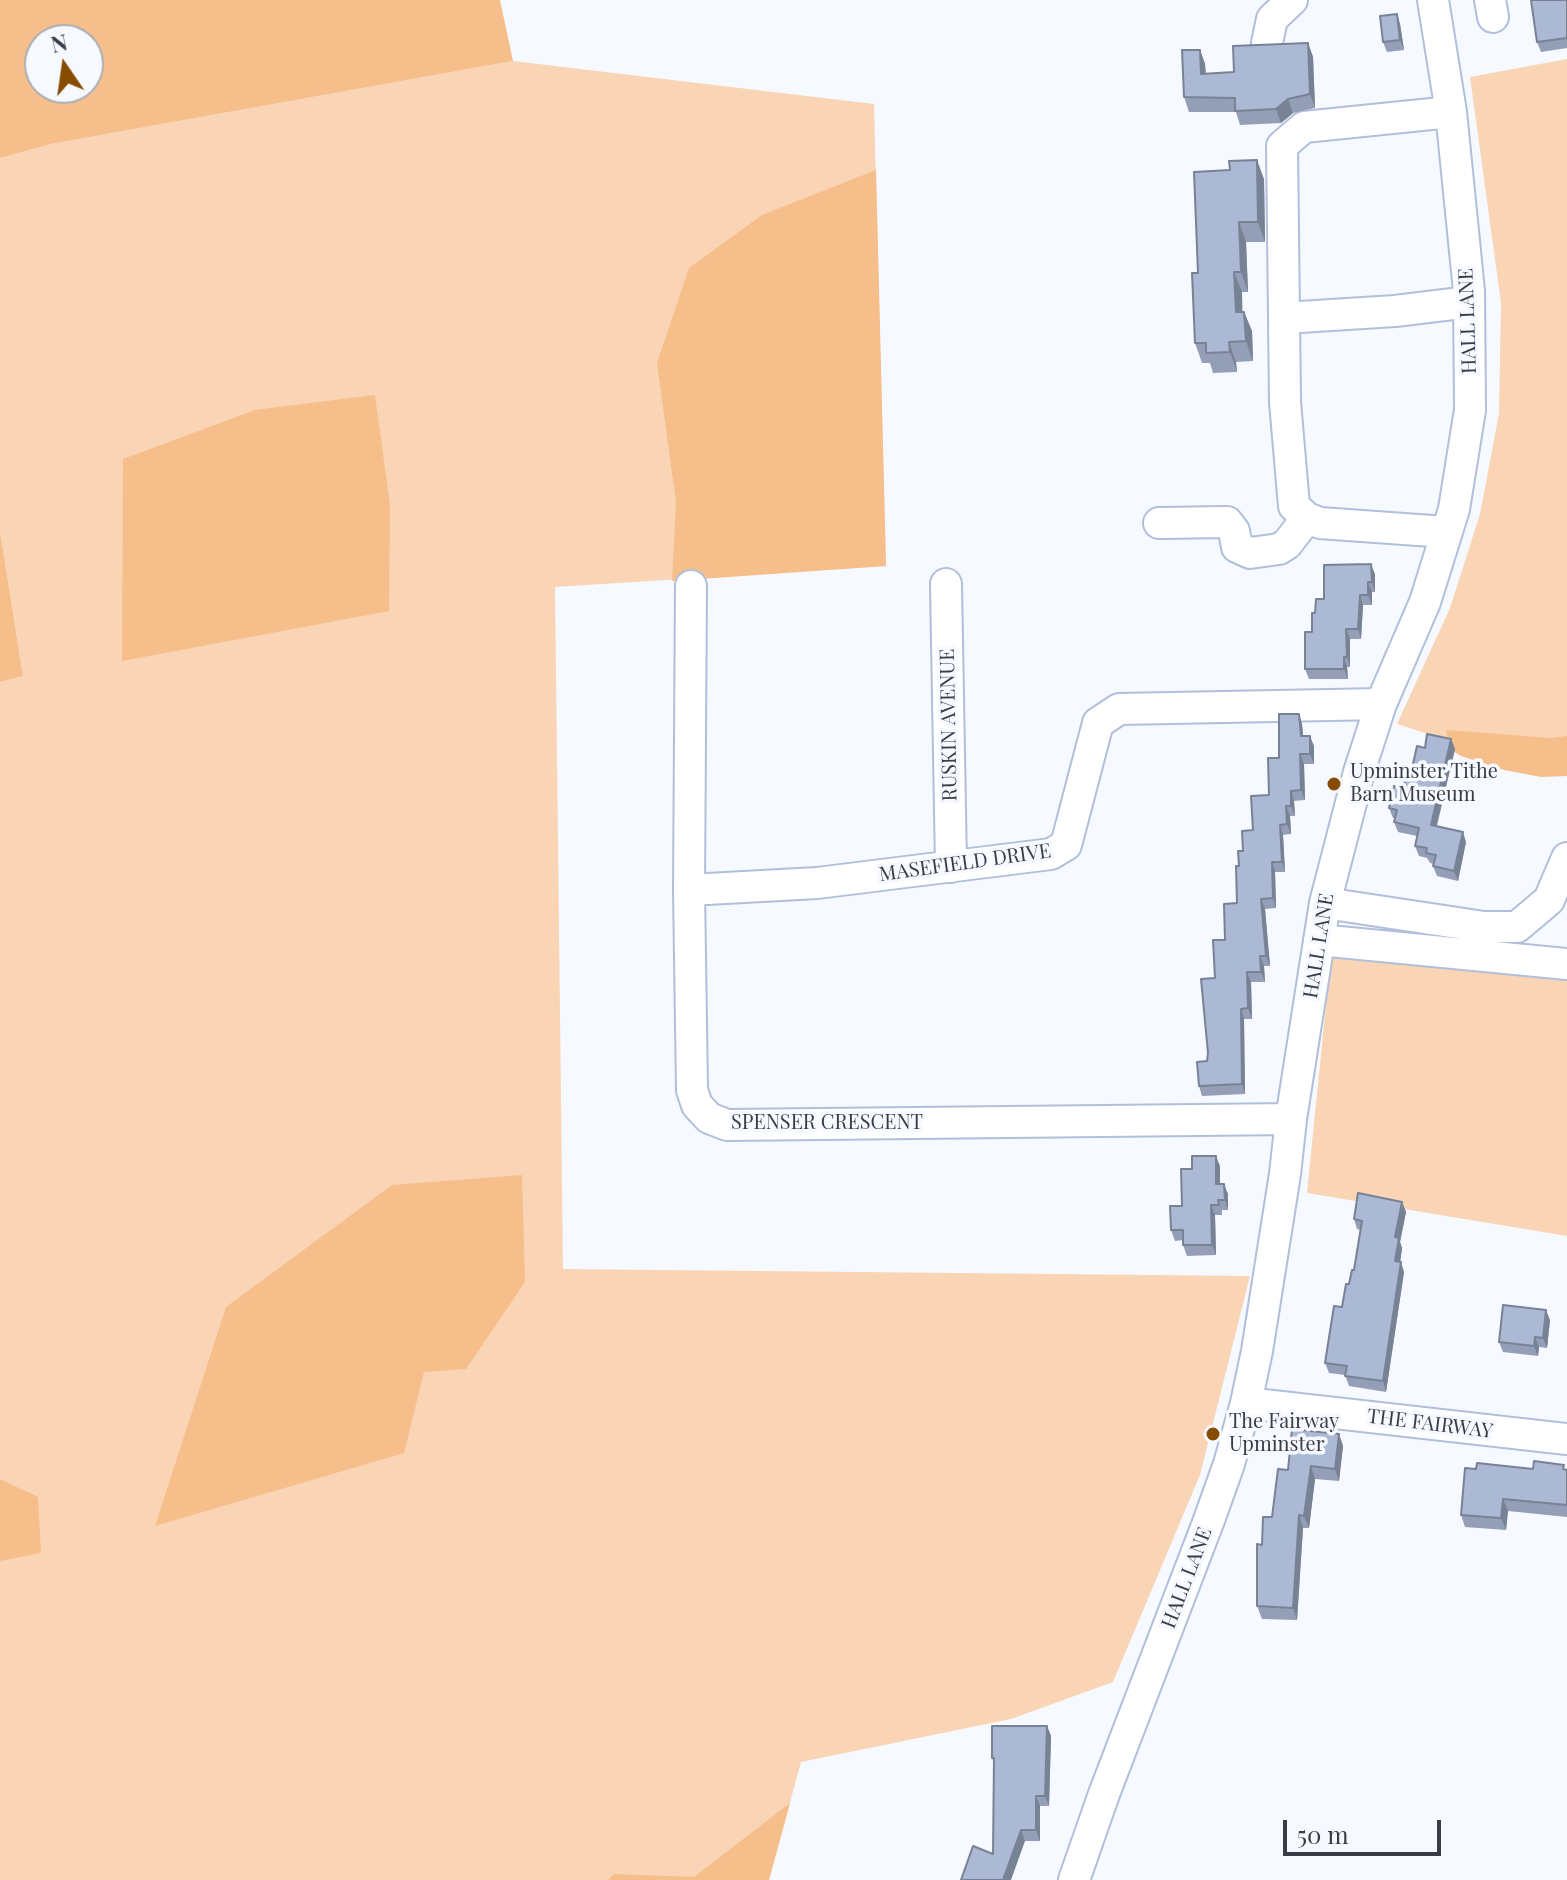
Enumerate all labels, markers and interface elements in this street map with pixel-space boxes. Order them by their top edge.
north arrow [24,24,104,104]
text: N [48,26,70,59]
street label: HALL LANE [1454,268,1482,374]
street label: RUSKIN AVENUE [936,649,962,801]
place label: Upminster Tithe Barn Museum [1350,760,1498,807]
marker: Upminster Tithe Barn Museum [1325,775,1343,793]
street label: MASEFIELD DRIVE [878,839,1052,887]
street label: HALL LANE [1299,892,1339,1000]
street label: SPENSER CRESCENT [731,1111,923,1135]
street label: THE FAIRWAY [1366,1404,1494,1444]
place label: The Fairway Upminster [1229,1410,1339,1457]
marker: The Fairway Upminster [1204,1425,1222,1443]
street label: HALL LANE [1157,1524,1217,1632]
scale bar [1287,1804,1445,1854]
text: 50 m [1297,1818,1349,1850]

